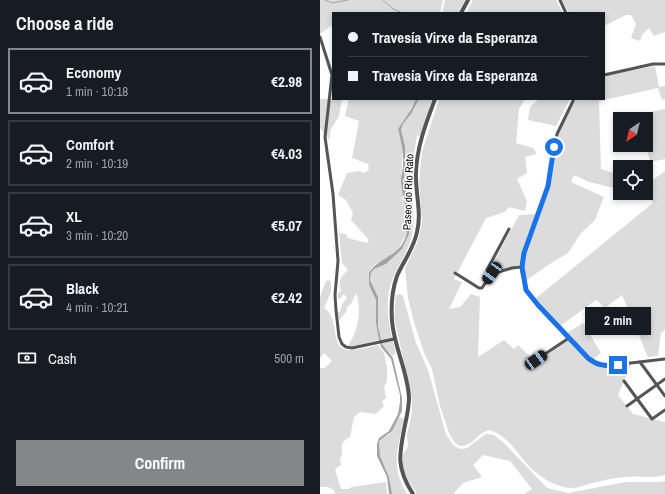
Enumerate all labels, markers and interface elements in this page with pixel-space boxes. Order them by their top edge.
text: Choose a ride [16,11,114,36]
text: Travesía Virxe da Esperanza [372,27,537,48]
text: Economy [66,62,121,83]
icon: car [18,63,54,99]
text: Travesía Virxe da Esperanza [372,65,537,86]
text: €2.98 [271,71,302,92]
text: 1 min · 10:18 [66,83,128,100]
north arrow [613,112,653,152]
map controls [613,112,653,200]
text: Comfort [66,134,114,155]
icon: car [18,135,54,171]
route start [545,138,563,156]
text: €4.03 [271,143,302,164]
street label: Paseo do Río Rato [400,154,416,230]
text: 2 min · 10:19 [66,155,128,172]
button: locate [613,160,653,200]
text: XL [66,206,82,227]
icon: car [18,207,54,243]
text: €5.07 [271,215,302,236]
text: 3 min · 10:20 [66,227,128,244]
car [480,260,504,286]
text: Black [66,278,99,299]
icon: car [18,279,54,315]
text: €2.42 [271,287,302,308]
text: 4 min · 10:21 [66,299,128,316]
callout: 2 min [585,307,651,335]
text: 2 min [604,312,632,329]
icon: cash [16,347,38,369]
text: Cash [48,348,77,369]
car [523,348,549,372]
text: 500 m [274,350,304,367]
route end [609,356,627,374]
button: Confirm [16,440,304,486]

